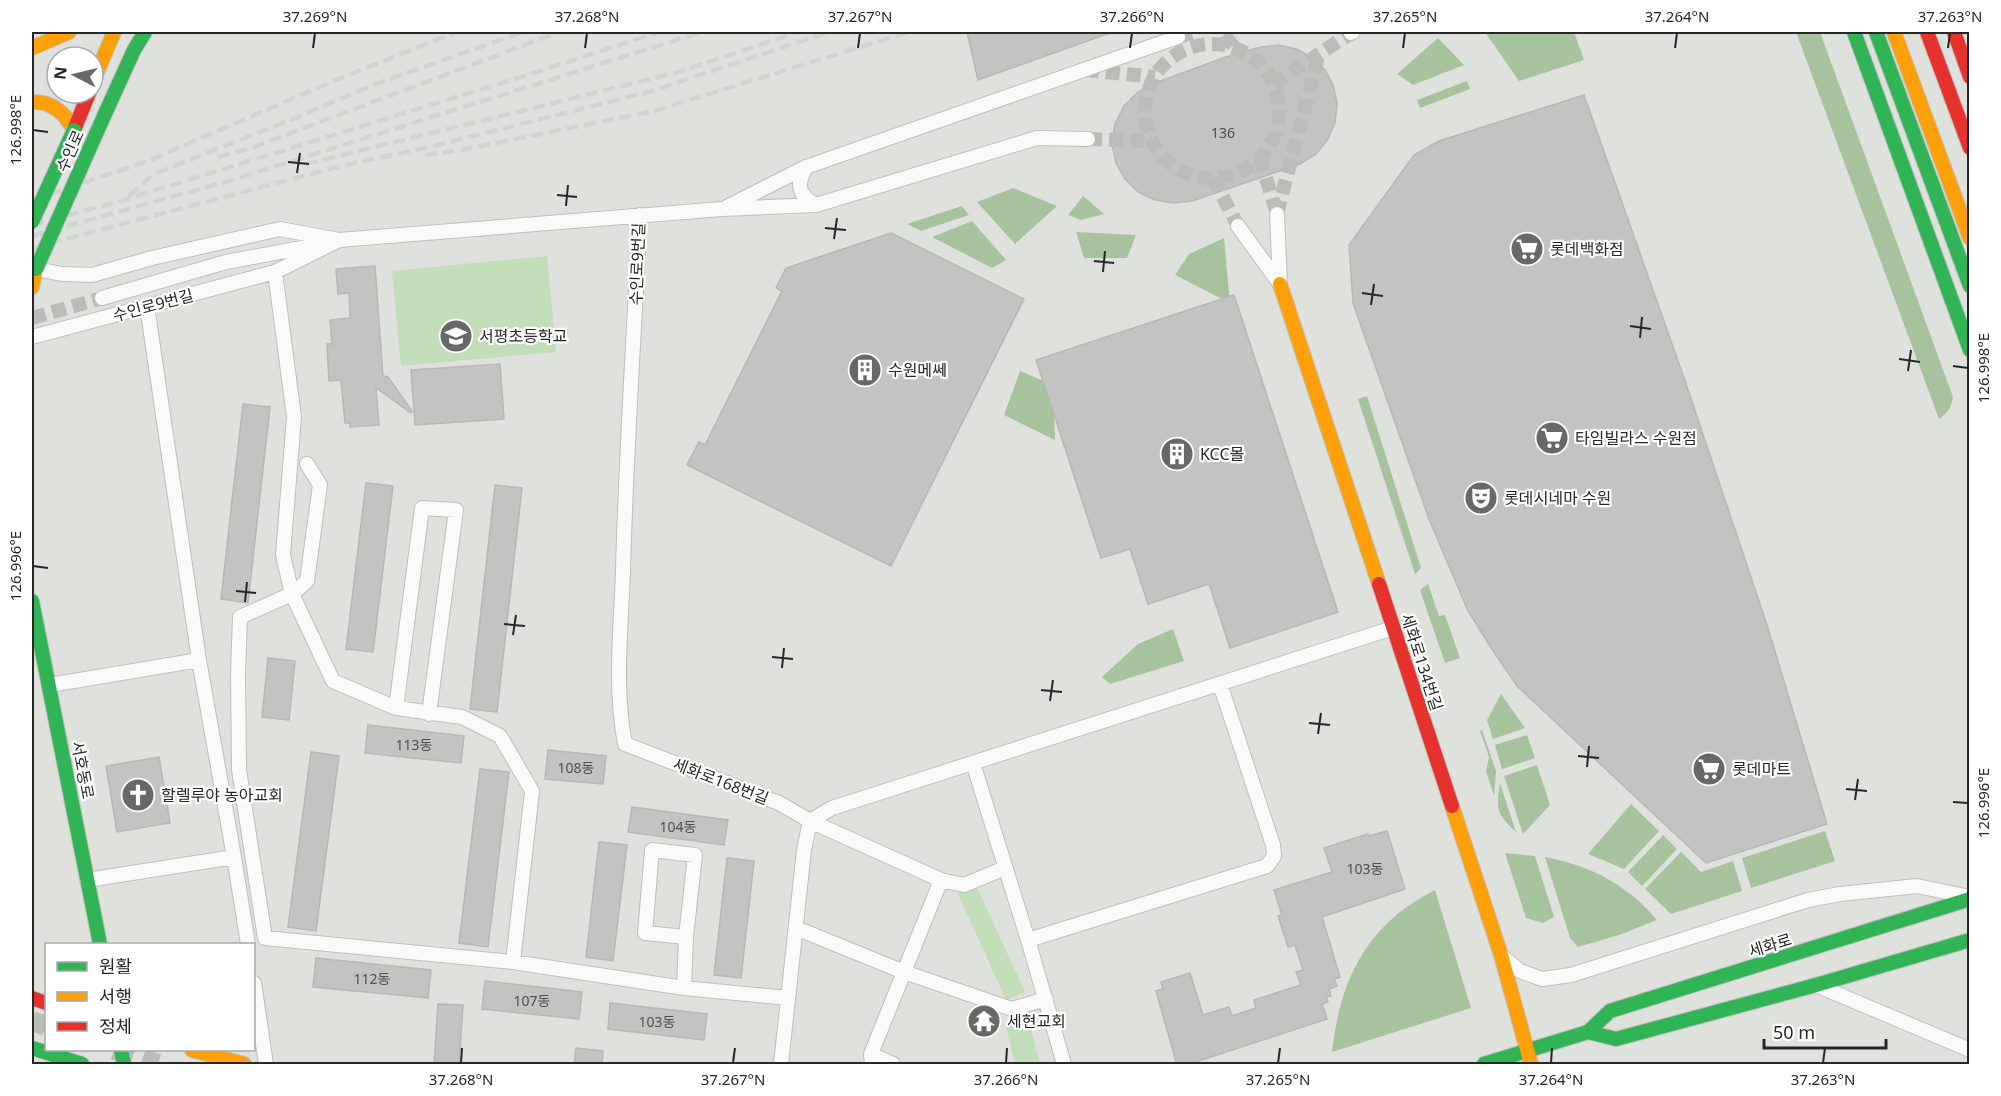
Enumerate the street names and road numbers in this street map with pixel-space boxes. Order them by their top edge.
street label: 수인로 [51,126,89,176]
street label: 수인로9번길 [625,222,649,306]
street label: 수인로9번길 [110,284,196,326]
street label: 세화로134번길 [1396,611,1448,713]
street label: 서호동로 [67,739,99,801]
street label: 세화로168번길 [670,753,772,809]
street label: 세화로 [1746,928,1795,962]

